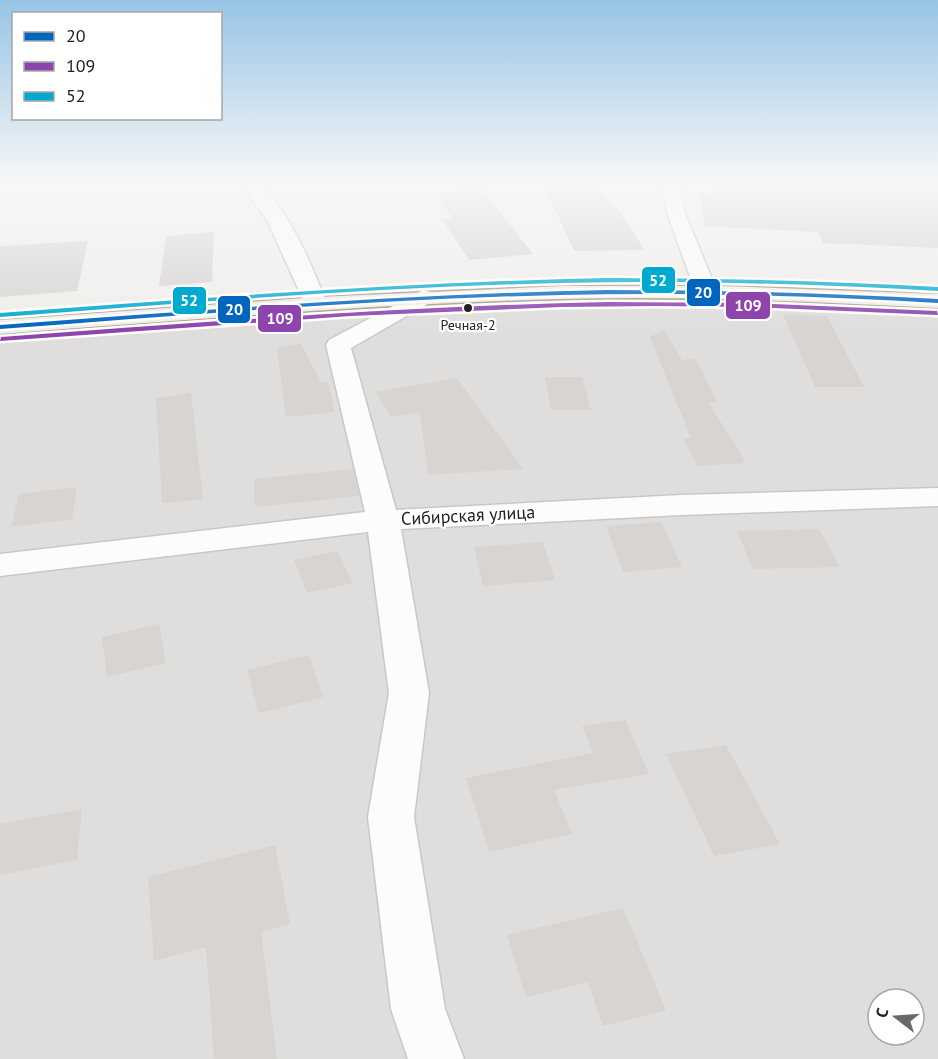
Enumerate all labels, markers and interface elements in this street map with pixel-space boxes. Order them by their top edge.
legend [12,12,222,120]
text: 20 [66,24,86,47]
text: 109 [66,54,95,77]
text: 52 [66,84,86,107]
line badge: 52 [641,266,676,294]
text: 52 [649,270,667,290]
line badge: 20 [686,278,721,307]
text: 20 [694,282,712,302]
line badge: 52 [172,286,207,315]
text: 52 [180,290,198,310]
line badge: 109 [725,291,771,320]
line badge: 20 [217,295,251,324]
text: 109 [734,295,762,315]
text: 20 [225,299,243,319]
marker: Речная-2 [462,302,474,314]
line badge: 109 [257,304,302,333]
text: 109 [266,308,294,328]
place label: Речная-2 [440,316,496,334]
street label: Сибирская улица [400,500,536,530]
north arrow [866,987,926,1047]
text: С [871,1005,893,1020]

